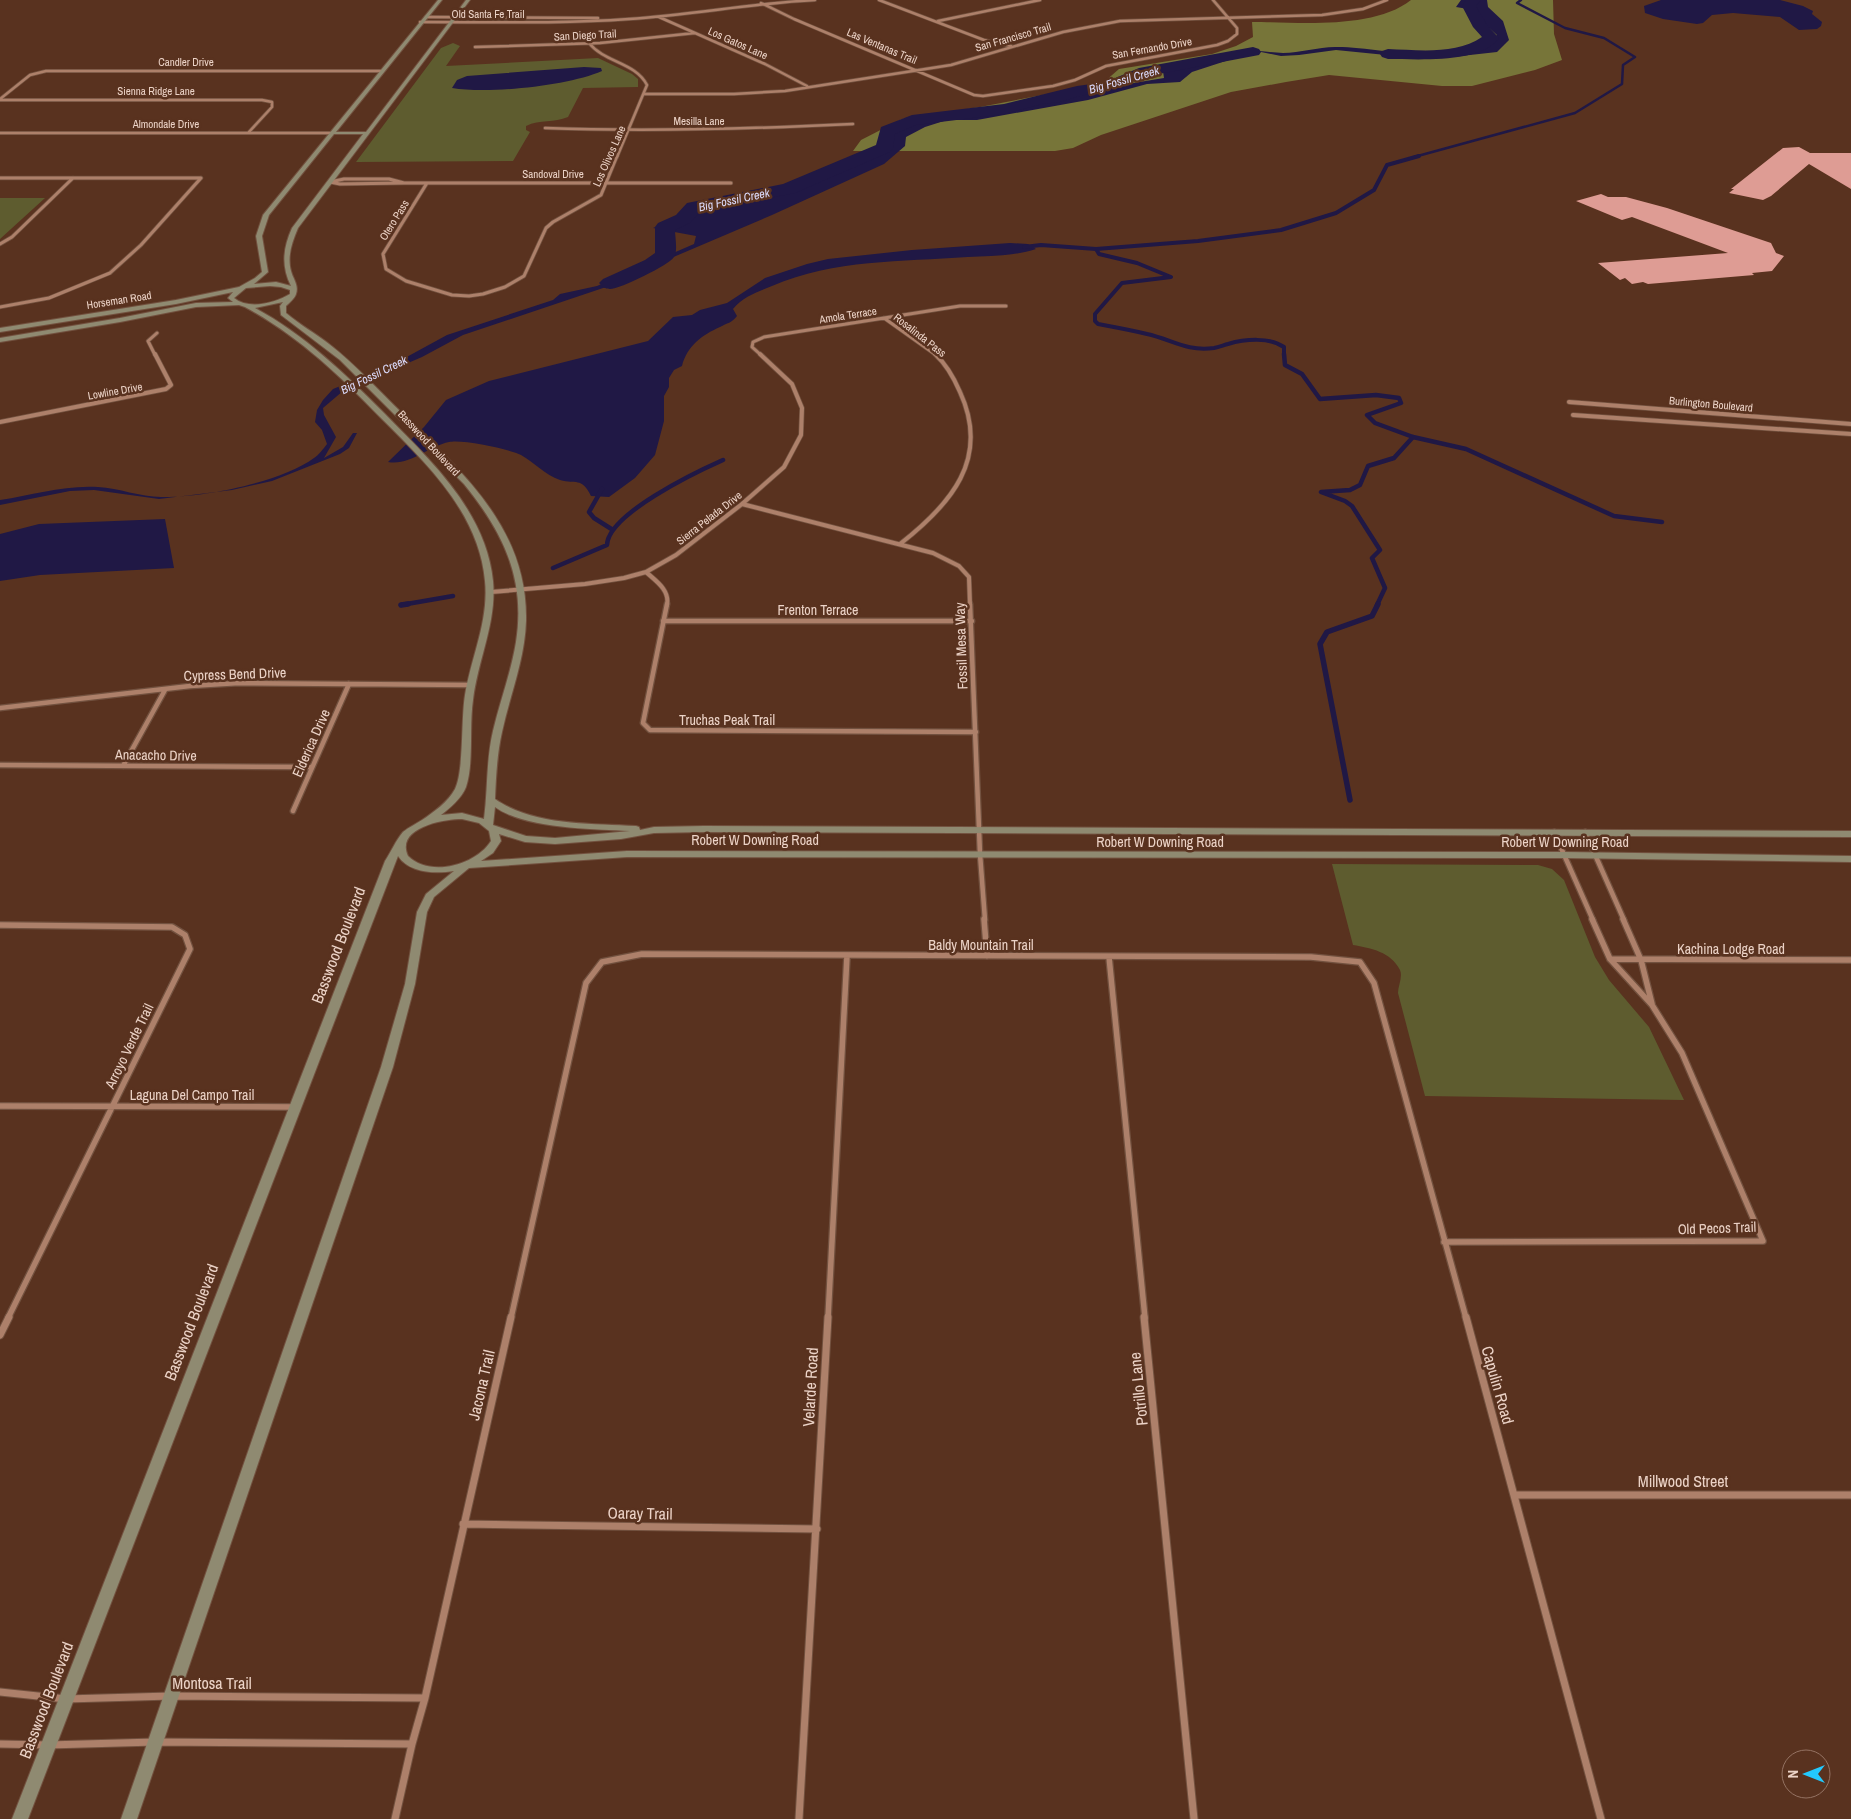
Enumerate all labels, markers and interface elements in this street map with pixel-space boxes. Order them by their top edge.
street label: Old Santa Fe Trail [452,7,524,21]
street label: San Francisco Trail [973,19,1053,55]
street label: Los Gatos Lane [706,24,770,62]
street label: Las Ventanas Trail [845,25,919,67]
street label: San Diego Trail [553,26,617,44]
street label: San Fernando Drive [1111,34,1193,62]
street label: Candler Drive [158,55,214,69]
water label: Big Fossil Creek [1087,62,1162,98]
street label: Sienna Ridge Lane [117,84,195,98]
street label: Mesilla Lane [673,114,725,128]
street label: Almondale Drive [132,117,199,131]
street label: Los Olivos Lane [589,123,629,189]
street label: Sandoval Drive [522,167,584,181]
water label: Big Fossil Creek [697,184,772,215]
street label: Otero Pass [376,197,412,243]
street label: Horseman Road [85,288,153,312]
street label: Amola Terrace [817,304,878,327]
street label: Rosalinda Pass [891,310,950,360]
water label: Big Fossil Creek [338,351,411,398]
street label: Lowline Drive [87,379,143,403]
street label: Burlington Boulevard [1668,393,1754,415]
street label: Basswood Boulevard [395,407,463,479]
street label: Sierra Pelada Drive [673,488,745,548]
street label: Frenton Terrace [778,601,858,619]
street label: Fossil Mesa Way [950,602,972,690]
street label: Cypress Bend Drive [183,663,287,685]
street label: Elderica Drive [288,706,334,780]
street label: Truchas Peak Trail [679,711,775,729]
street label: Anacacho Drive [114,745,197,765]
street label: Robert W Downing Road [691,831,819,849]
street label: Robert W Downing Road [1096,833,1224,851]
street label: Robert W Downing Road [1501,833,1629,851]
street label: Basswood Boulevard [306,884,370,1006]
street label: Baldy Mountain Trail [928,936,1034,954]
street label: Kachina Lodge Road [1677,940,1785,958]
street label: Arroyo Verde Trail [100,1000,157,1092]
street label: Laguna Del Campo Trail [130,1086,254,1104]
street label: Old Pecos Trail [1677,1218,1757,1238]
street label: Basswood Boulevard [159,1261,223,1383]
street label: Capulin Road [1476,1343,1520,1427]
street label: Velarde Road [797,1347,823,1427]
street label: Jacona Trail [462,1348,500,1422]
street label: Potrillo Lane [1123,1351,1153,1427]
street label: Millwood Street [1638,1470,1729,1492]
street label: Oaray Trail [607,1501,673,1525]
street label: Basswood Boulevard [14,1639,78,1761]
street label: Montosa Trail [172,1672,252,1694]
north arrow [1781,1749,1831,1799]
text: N [1784,1770,1802,1778]

